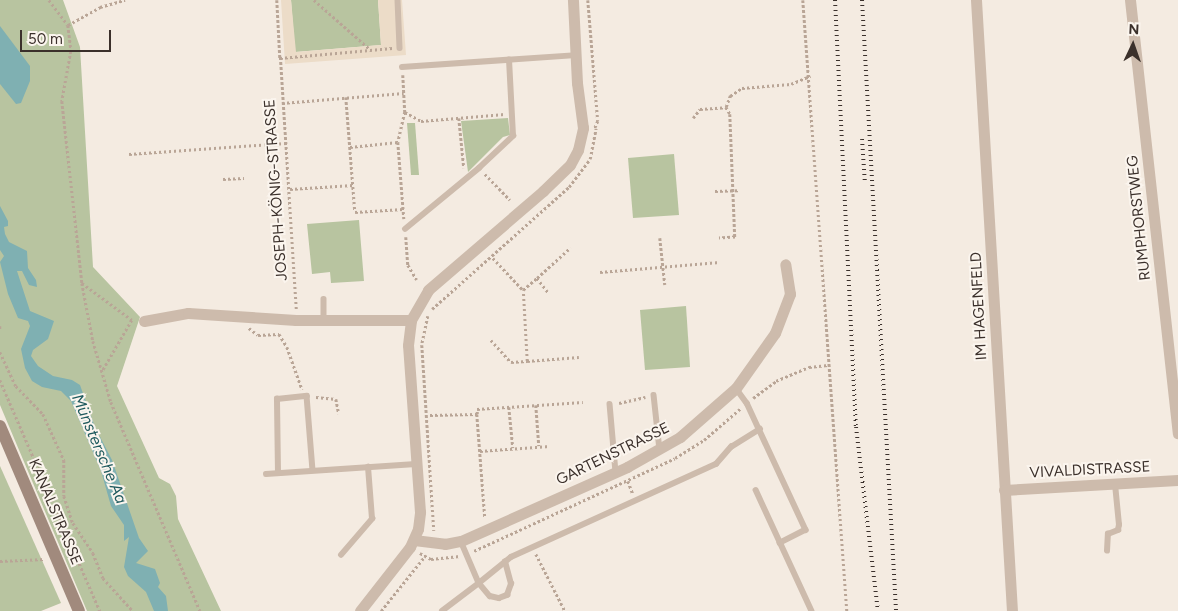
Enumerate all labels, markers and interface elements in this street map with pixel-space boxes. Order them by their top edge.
scale bar [22,20,114,52]
north arrow [1108,20,1158,70]
text: N [1128,21,1140,38]
text: 50 m [28,30,63,48]
street label: JOSEPH-KÖNIG-STRASSE [261,99,291,281]
street label: RUMPHORSTWEG [1123,154,1155,282]
street label: IM HAGENFELD [967,251,991,361]
water label: Münstersche Aa [67,391,131,507]
street label: GARTENSTRASSE [553,419,673,489]
street label: KANALSTRASSE [25,456,85,568]
street label: VIVALDISTRASSE [1029,458,1151,482]

